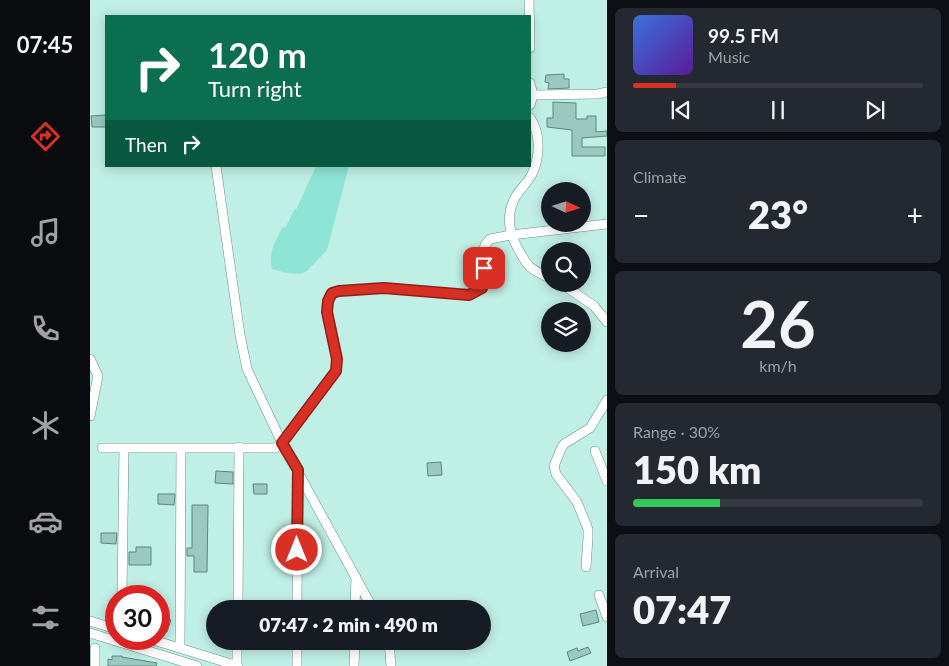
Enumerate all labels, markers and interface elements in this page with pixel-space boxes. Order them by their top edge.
text: 99.5 FM [708,24,779,47]
text: 07:45 [17,31,73,58]
text: 120 m [208,33,307,75]
icon: right [125,35,190,100]
text: Music [708,47,750,66]
text: Turn right [208,75,302,102]
icon: previous [667,96,695,124]
icon: pause [764,96,792,124]
icon: next [861,96,889,124]
icon: directions [28,119,63,154]
icon: right [177,130,205,158]
text: Then [125,133,167,156]
text: Climate [633,167,686,186]
north arrow [541,182,591,232]
map controls [541,182,591,352]
text: 23° [748,191,808,237]
text: − [633,198,649,232]
text: + [907,198,923,232]
icon: music [28,215,63,250]
button: search [541,242,591,292]
pin [463,247,505,289]
icon: arrive [470,254,498,282]
text: 26 [740,284,816,362]
button: layers [541,302,591,352]
icon: phone [28,311,63,346]
text: km/h [759,356,797,375]
icon: climate [28,408,63,443]
text: Range · 30% [633,422,720,441]
text: 150 km [633,446,761,492]
icon: car [28,504,63,539]
position arrow [270,523,322,575]
text: Arrival [633,562,679,581]
speed limit sign: 30 [105,585,170,650]
text: 07:47 [633,586,731,632]
icon: filters [28,600,63,635]
text: 07:47 · 2 min · 490 m [259,613,438,636]

